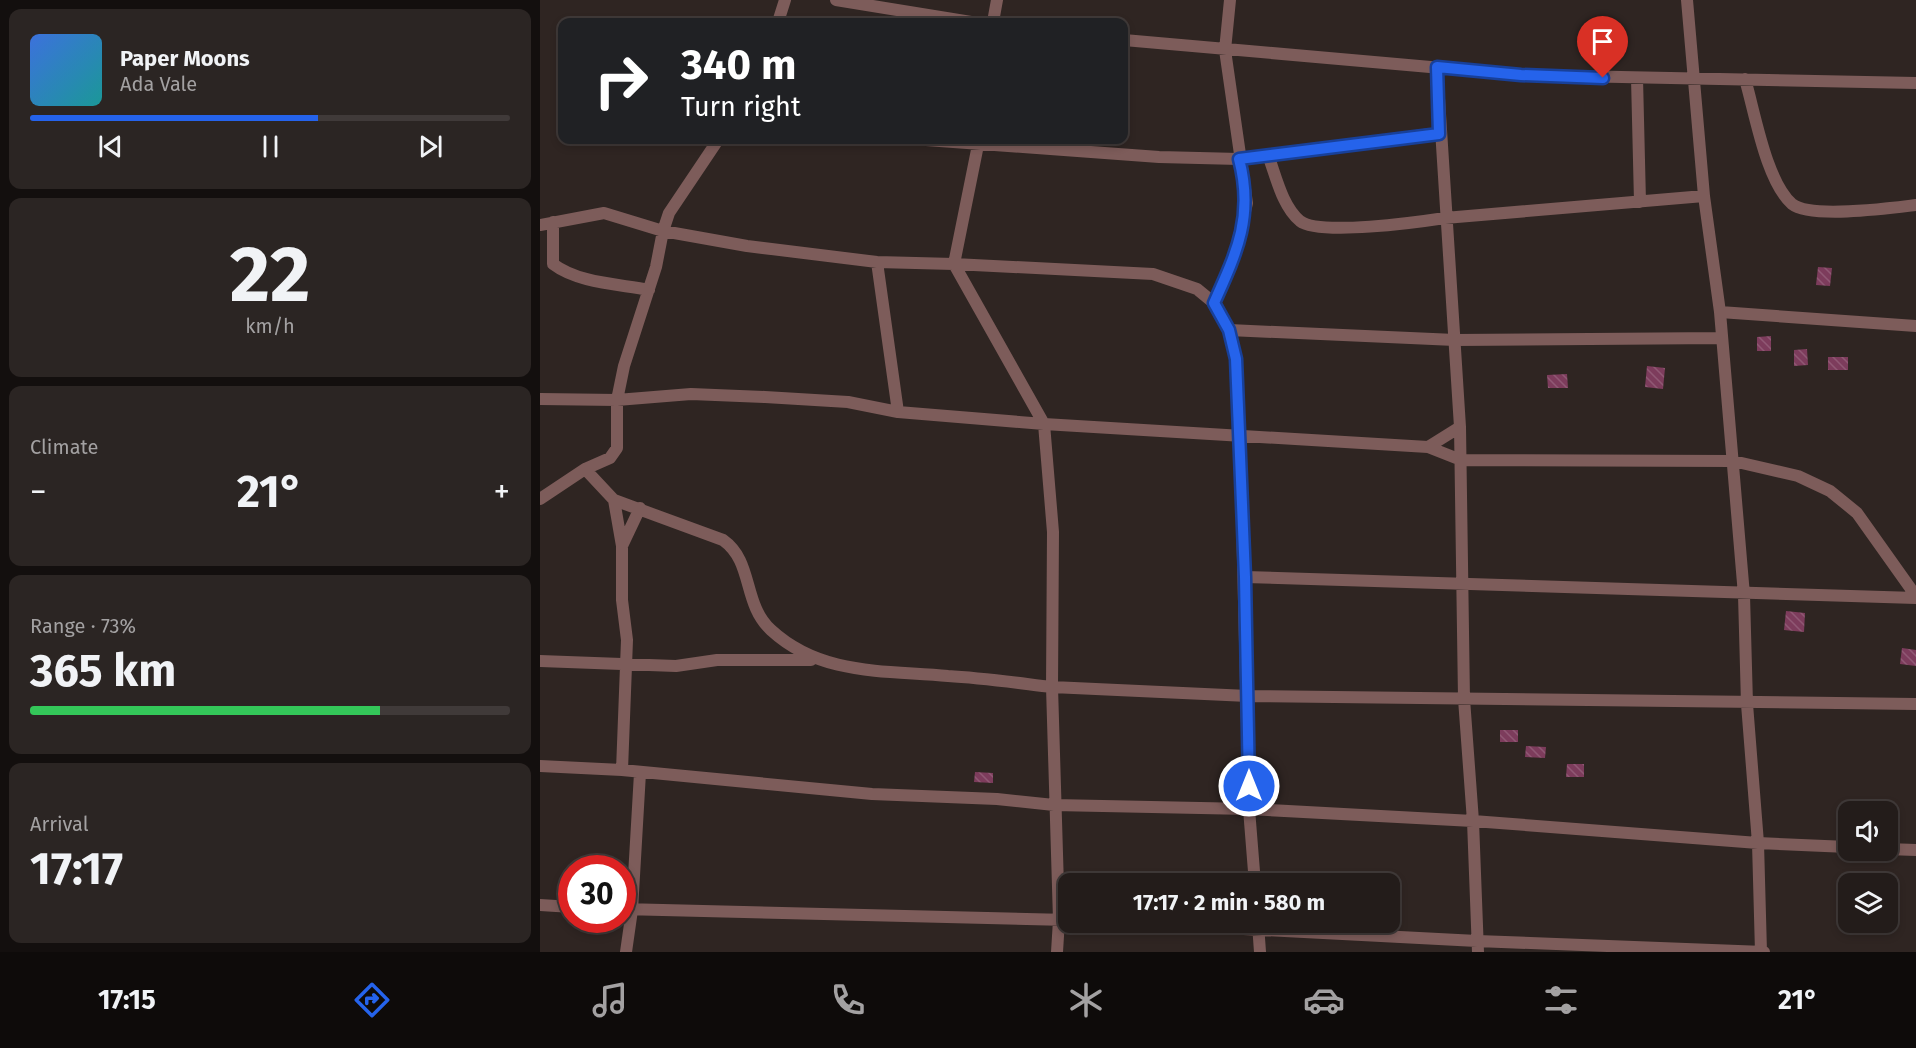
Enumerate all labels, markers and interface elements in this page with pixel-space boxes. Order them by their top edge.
pin [1577,16,1628,78]
icon: arrive [1586,25,1619,58]
text: 340 m [681,40,797,90]
icon: right [582,42,660,120]
text: Paper Moons [120,45,250,72]
text: Ada Vale [120,72,197,96]
text: Turn right [681,91,801,123]
icon: previous [94,130,127,163]
icon: pause [254,130,287,163]
icon: next [414,130,447,163]
text: 22 [230,228,310,322]
text: km/h [245,314,295,338]
text: Climate [30,435,98,459]
text: 21° [237,465,303,519]
text: − [30,472,47,512]
text: + [494,472,510,512]
text: Range · 73% [30,614,136,638]
text: 365 km [30,644,176,698]
position arrow [1217,754,1281,818]
map controls [1838,801,1898,933]
button: sound [1838,801,1898,861]
text: Arrival [30,812,89,836]
text: 17:17 [30,842,123,896]
speed limit sign: 30 [558,855,636,933]
button: layers [1838,873,1898,933]
text: 17:17 · 2 min · 580 m [1133,889,1325,916]
icon: directions [351,979,393,1021]
icon: music [589,979,631,1021]
icon: phone [827,979,869,1021]
icon: climate [1065,979,1107,1021]
icon: car [1303,979,1345,1021]
icon: filters [1540,979,1582,1021]
text: 17:15 [98,984,156,1016]
text: 21° [1778,984,1818,1016]

